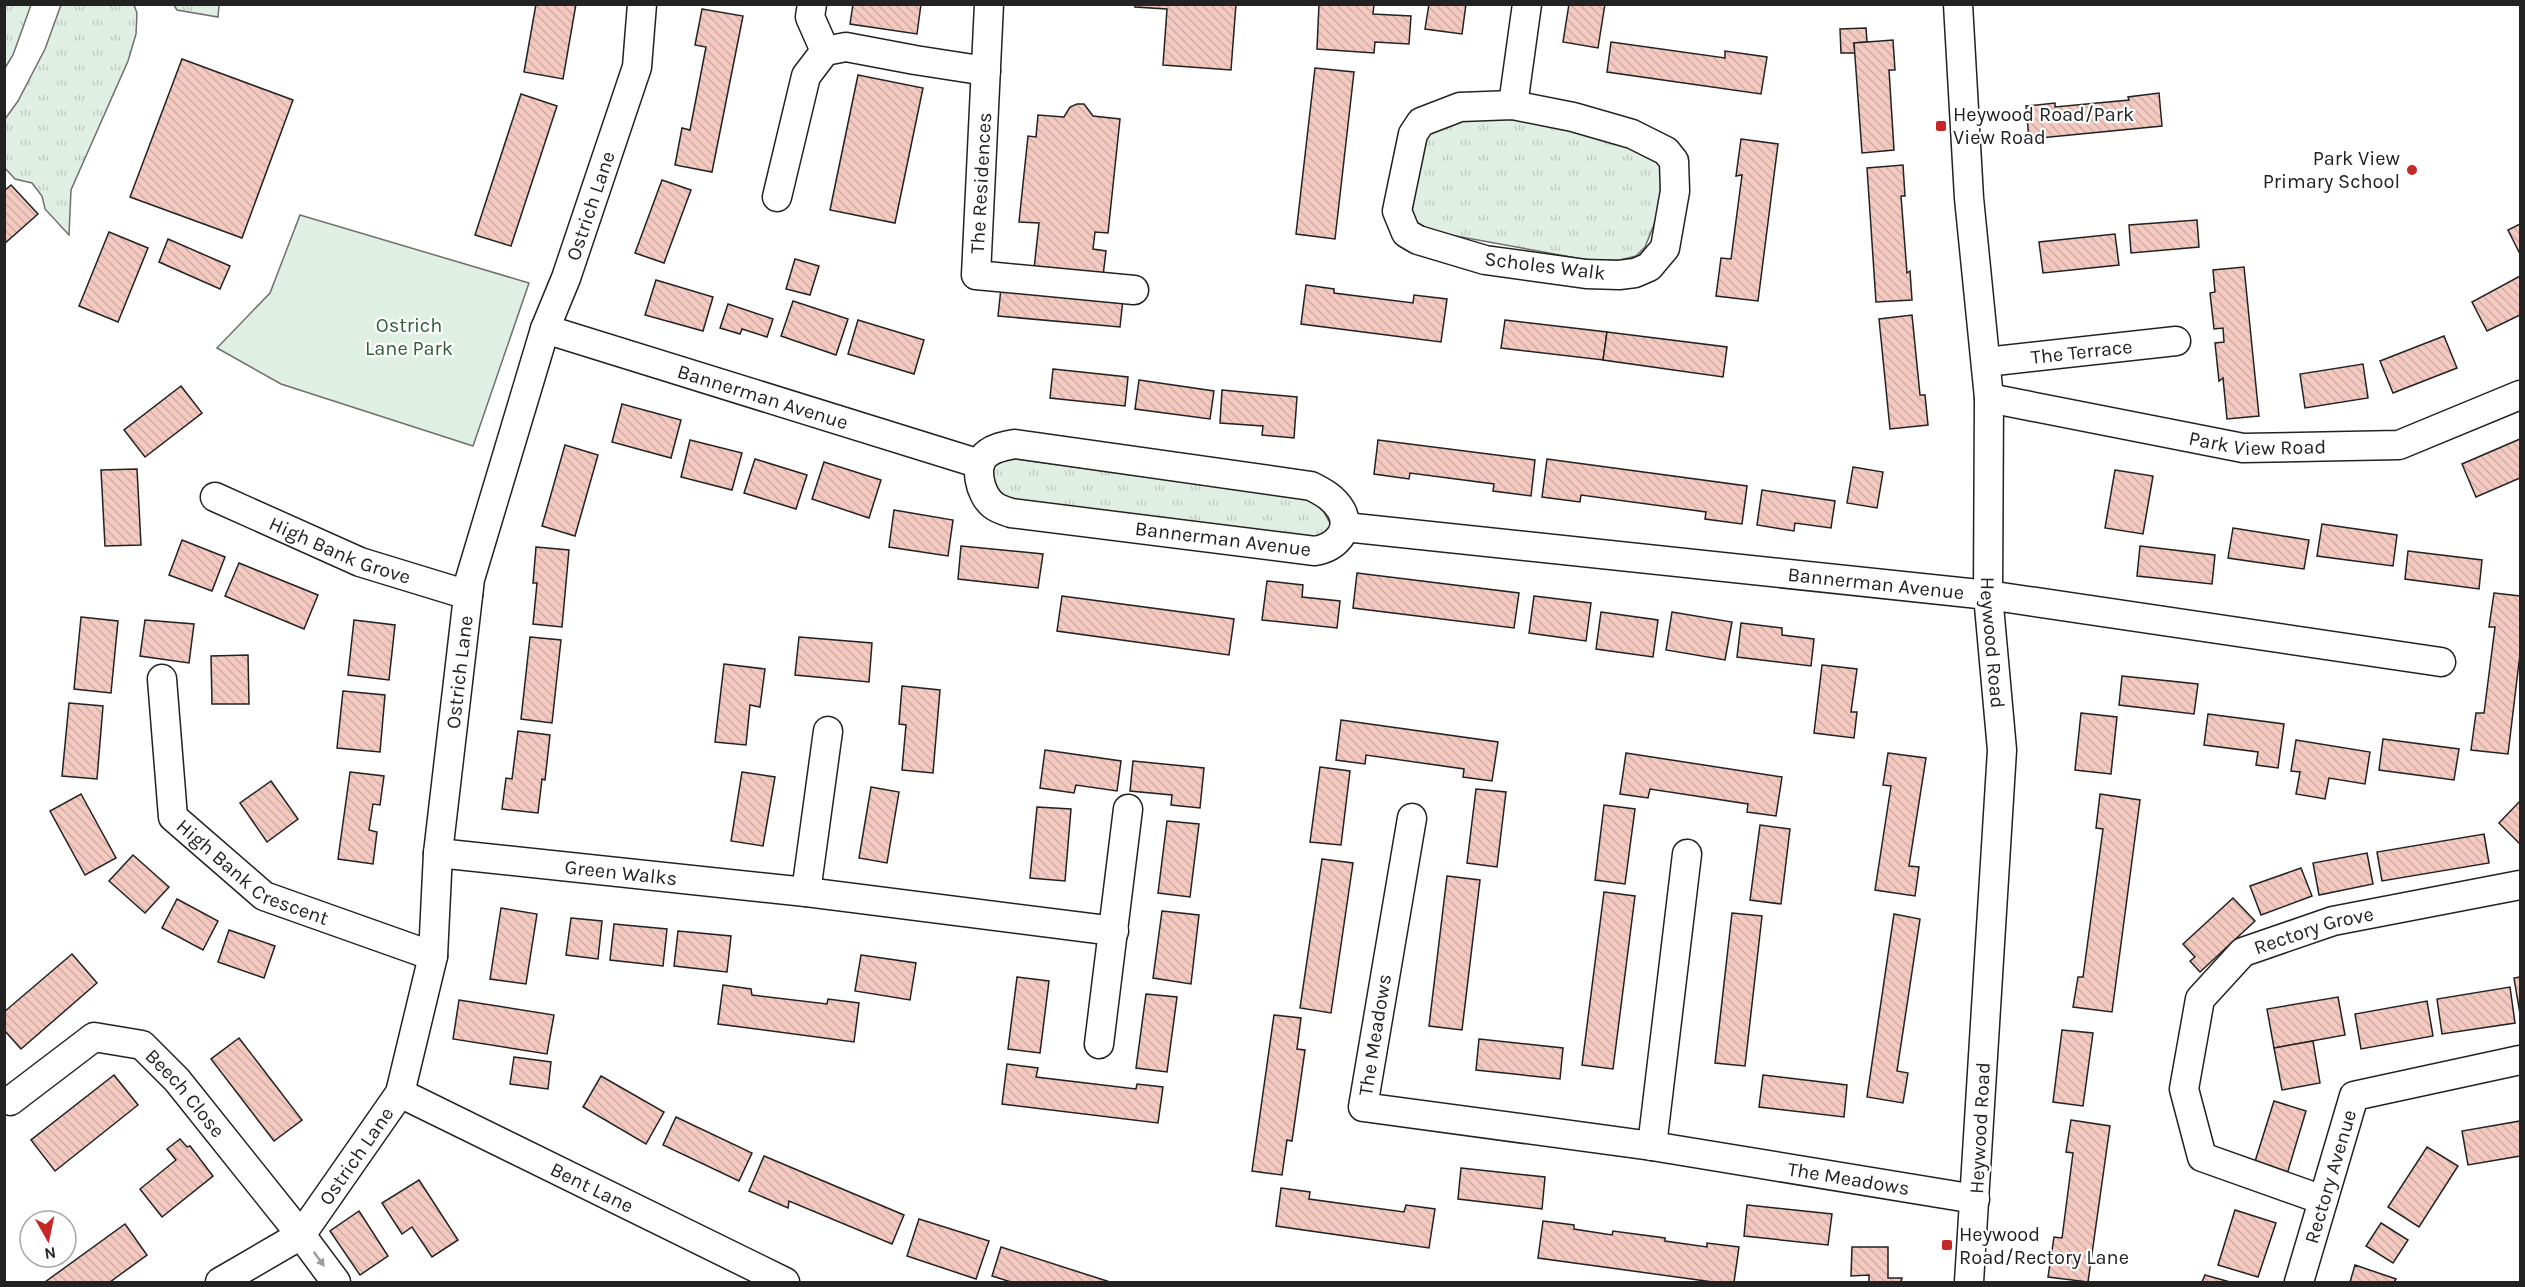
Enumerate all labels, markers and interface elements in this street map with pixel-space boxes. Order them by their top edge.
place label: Heywood Road/Park View Road [1953,103,2134,149]
street label: The Residences [966,112,996,254]
marker: Heywood Road/Park View Road [1934,119,1948,133]
place label: Park View Primary School [2263,147,2400,193]
street label: Ostrich Lane [561,148,619,264]
marker: Park View Primary School [2405,163,2419,177]
street label: Scholes Walk [1483,247,1607,285]
park label: Ostrich Lane Park [365,314,453,360]
street label: The Terrace [2029,334,2133,368]
street label: Bannerman Avenue [675,359,851,434]
street label: Park View Road [2187,426,2326,460]
street label: High Bank Grove [266,511,413,588]
street label: Bannerman Avenue [1134,517,1312,561]
street label: Bannerman Avenue [1787,562,1966,604]
street label: Heywood Road [1976,577,2010,709]
street label: Ostrich Lane [441,614,477,730]
street label: High Bank Crescent [172,814,332,930]
street label: Green Walks [563,855,678,890]
street label: Rectory Grove [2251,902,2375,959]
street label: The Meadows [1354,972,1396,1098]
street label: Beech Close [141,1044,230,1142]
street label: Heywood Road [1965,1062,1995,1194]
street label: Ostrich Lane [314,1103,398,1209]
street label: Rectory Avenue [2300,1107,2361,1246]
street label: Bent Lane [547,1157,637,1217]
street label: The Meadows [1786,1157,1911,1200]
north arrow [18,1209,78,1269]
place label: Heywood Road/Rectory Lane [1959,1223,2129,1269]
marker: Heywood Road/Rectory Lane [1940,1238,1954,1252]
text: N [43,1243,57,1264]
one-way arrow [313,1250,325,1266]

